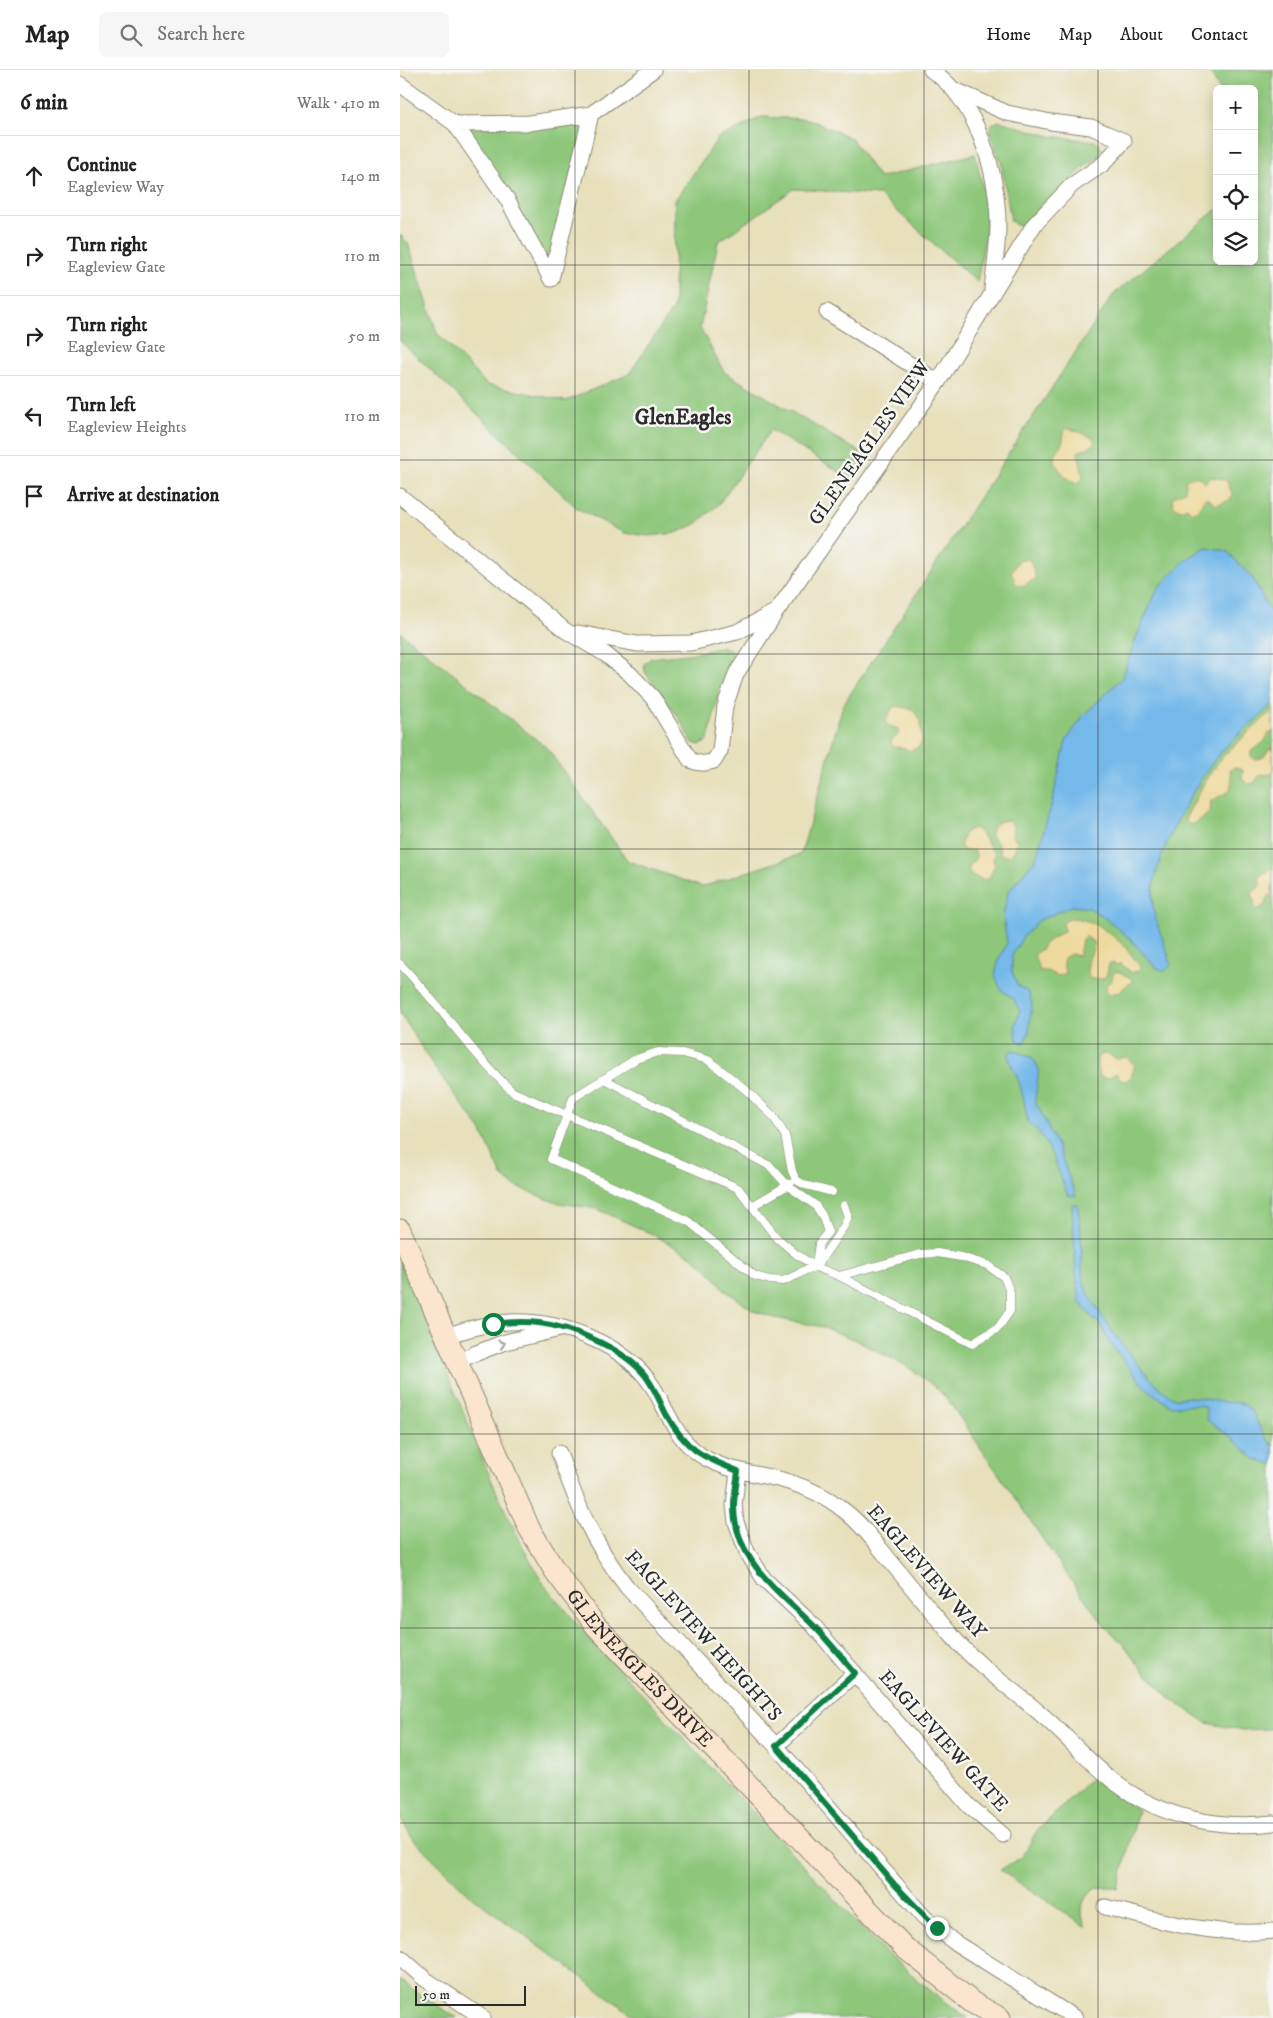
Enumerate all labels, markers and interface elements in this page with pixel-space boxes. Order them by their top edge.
search box [99,12,449,57]
text: Map [25,20,69,50]
icon: search [117,21,145,49]
text: Search here [157,23,245,46]
text: Home [986,24,1031,46]
text: Map [1059,24,1092,46]
text: About [1120,24,1163,46]
text: Contact [1191,24,1248,46]
map controls [1213,85,1258,265]
button: + [1213,85,1258,130]
text: 6 min [20,90,68,116]
text: Walk · 410 m [297,93,380,113]
button: − [1213,130,1258,175]
text: Continue [67,154,137,177]
icon: ahead [20,162,48,190]
text: 140 m [341,166,380,186]
button: locate [1213,175,1258,220]
text: Eagleview Way [67,177,164,197]
button: layers [1213,220,1258,265]
text: Turn right [67,234,147,257]
icon: right [20,242,48,270]
text: 110 m [344,246,380,266]
text: Eagleview Gate [67,257,165,277]
text: Turn right [67,314,147,337]
icon: right [20,322,48,350]
text: 50 m [348,326,380,346]
text: Eagleview Gate [67,337,165,357]
street label: GLENEAGLES VIEW [803,355,937,531]
text: Turn left [67,394,136,417]
icon: left [20,402,48,430]
district label: GlenEagles [635,405,731,431]
text: 110 m [344,406,380,426]
text: Eagleview Heights [67,417,186,437]
icon: arrive [20,482,48,510]
text: Arrive at destination [67,484,219,507]
route start [482,1313,505,1336]
one-way arrow [497,1340,505,1350]
street label: EAGLEVIEW WAY [861,1500,991,1644]
street label: EAGLEVIEW HEIGHTS [619,1545,787,1727]
street label: GLENEAGLES DRIVE [560,1584,718,1753]
street label: EAGLEVIEW GATE [873,1665,1013,1817]
route end [926,1917,949,1940]
scale bar [415,1983,526,2006]
text: 50 m [422,1986,450,2004]

